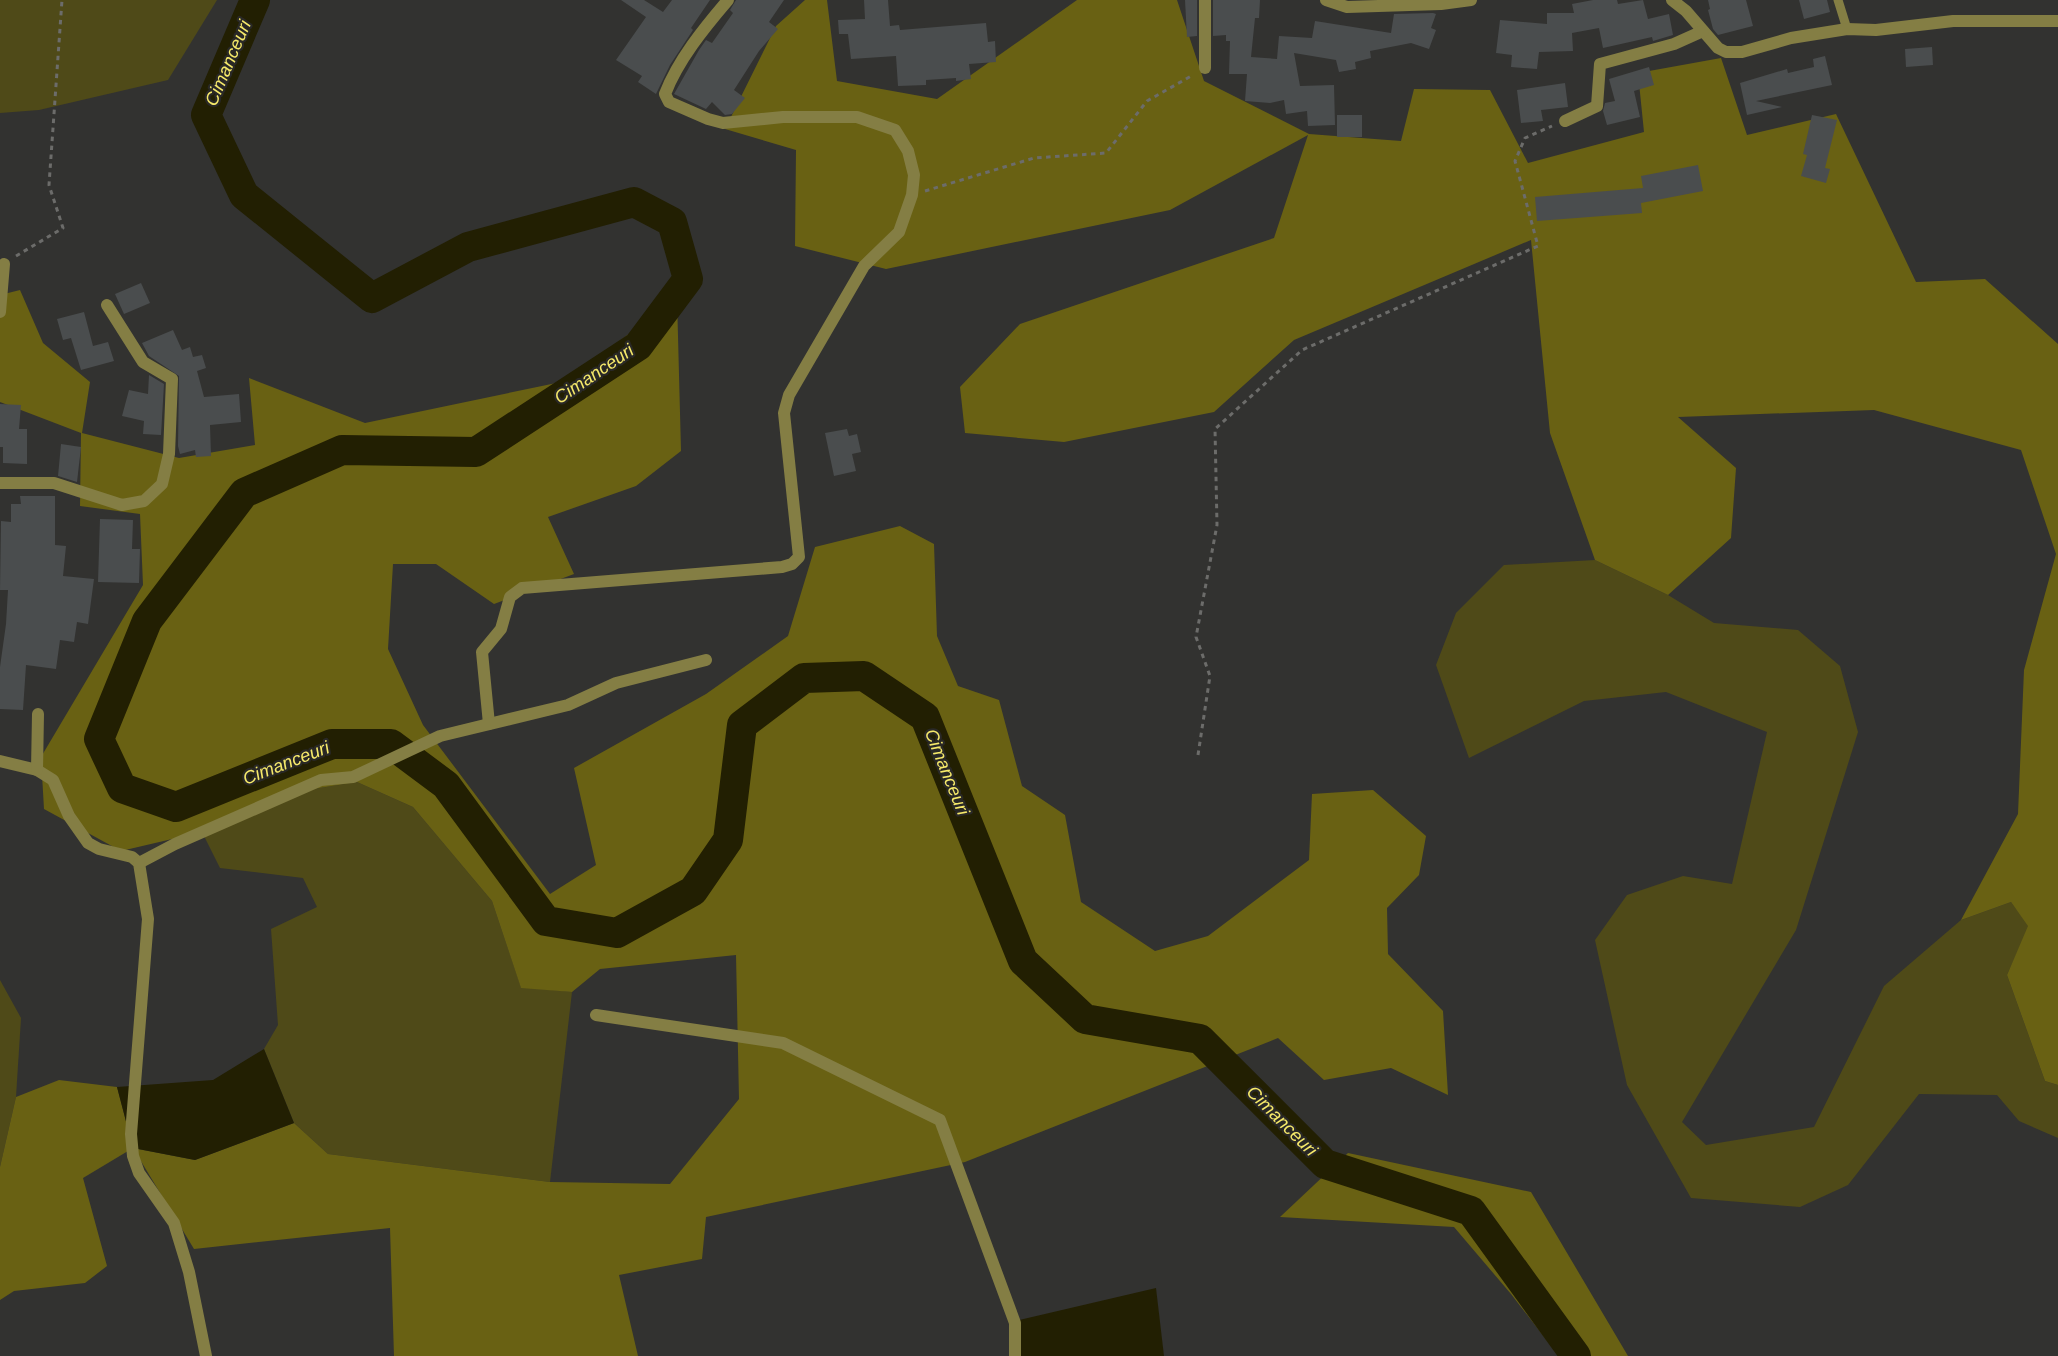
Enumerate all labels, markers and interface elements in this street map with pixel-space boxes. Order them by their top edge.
water label: Cimanceuri [201,16,255,109]
water label: Cimanceuri [551,340,638,408]
water label: Cimanceuri [921,726,974,819]
water label: Cimanceuri [240,737,333,789]
water label: Cimanceuri [1243,1082,1322,1161]

